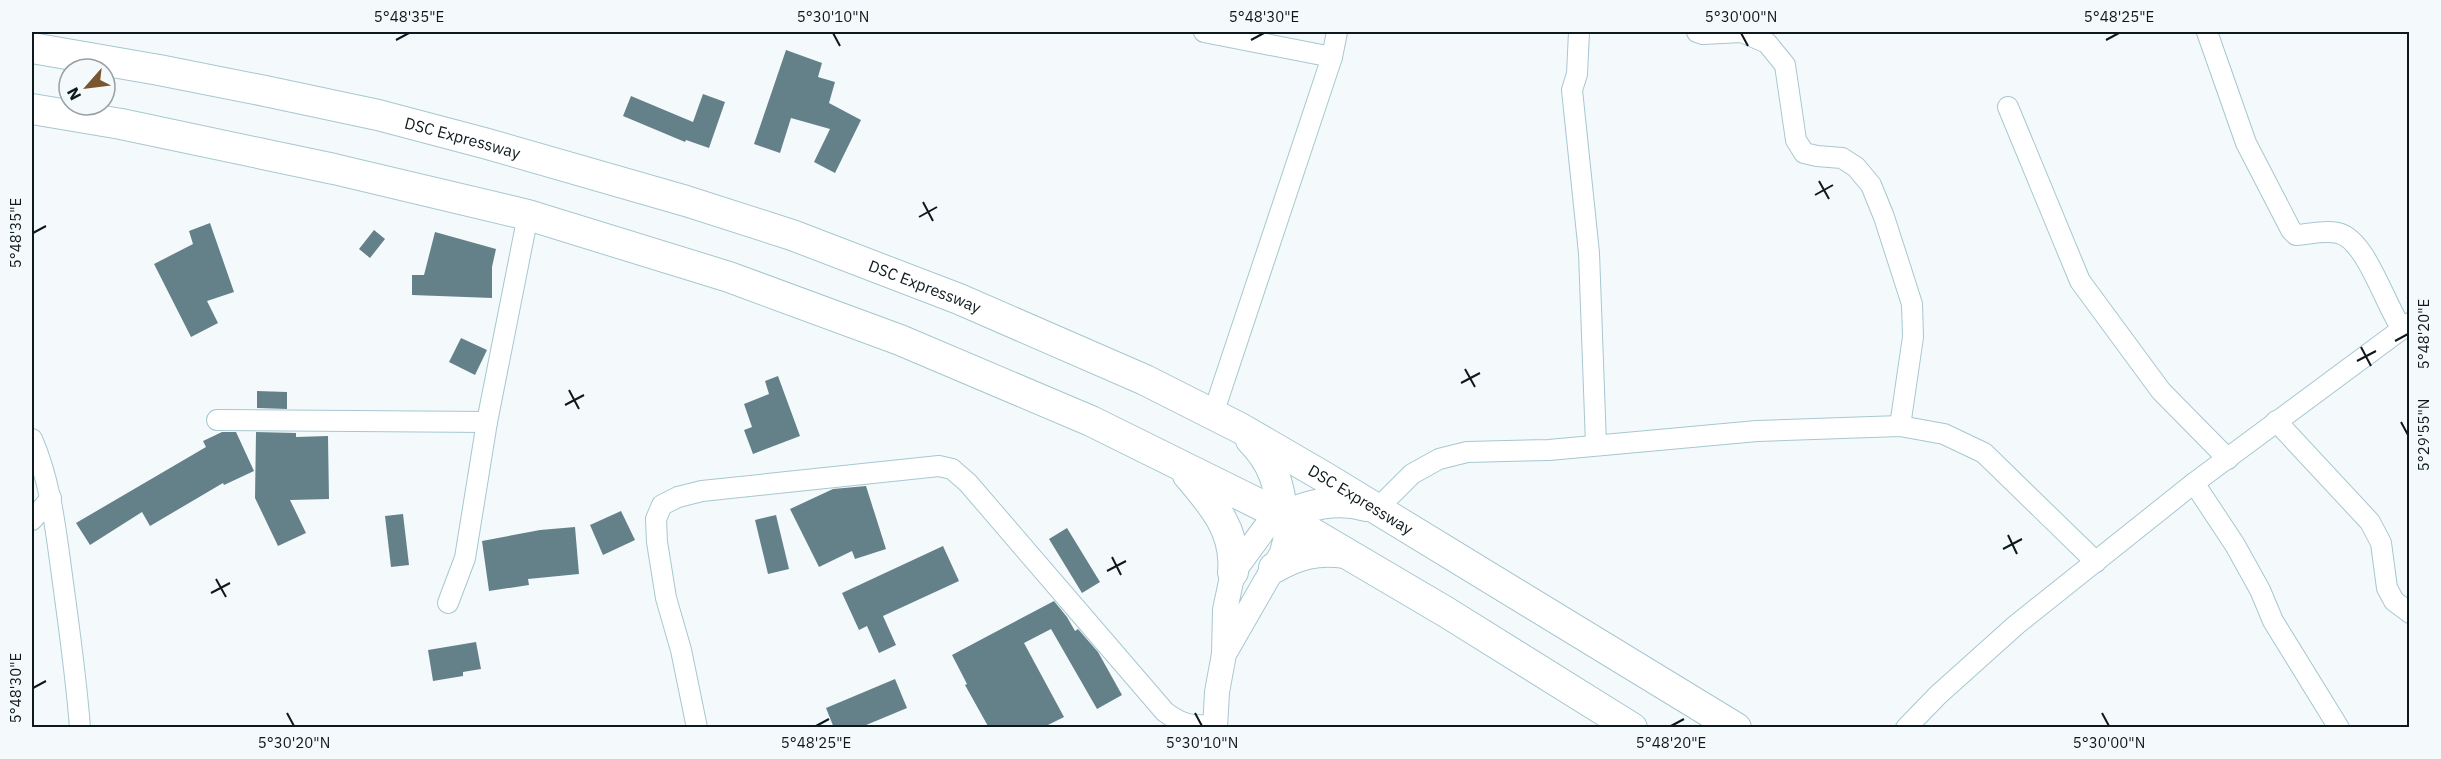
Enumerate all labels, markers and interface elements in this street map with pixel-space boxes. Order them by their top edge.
text: 5°48'35"E [374,7,444,26]
text: 5°30'10"N [797,7,869,26]
text: 5°48'30"E [1229,7,1299,26]
text: 5°30'00"N [1705,7,1777,26]
text: 5°48'25"E [2084,7,2154,26]
north arrow [57,57,117,117]
text: N [62,84,85,104]
street label: DSC Expressway [403,112,523,163]
text: 5°48'35"E [6,198,25,268]
street label: DSC Expressway [866,255,984,317]
text: 5°48'20"E [2414,299,2433,369]
text: 5°29'55"N [2414,399,2433,471]
street label: DSC Expressway [1305,460,1417,539]
text: 5°48'30"E [6,653,25,723]
text: 5°30'20"N [258,733,330,752]
text: 5°48'25"E [781,733,851,752]
text: 5°30'10"N [1166,733,1238,752]
text: 5°48'20"E [1636,733,1706,752]
text: 5°30'00"N [2073,733,2145,752]

